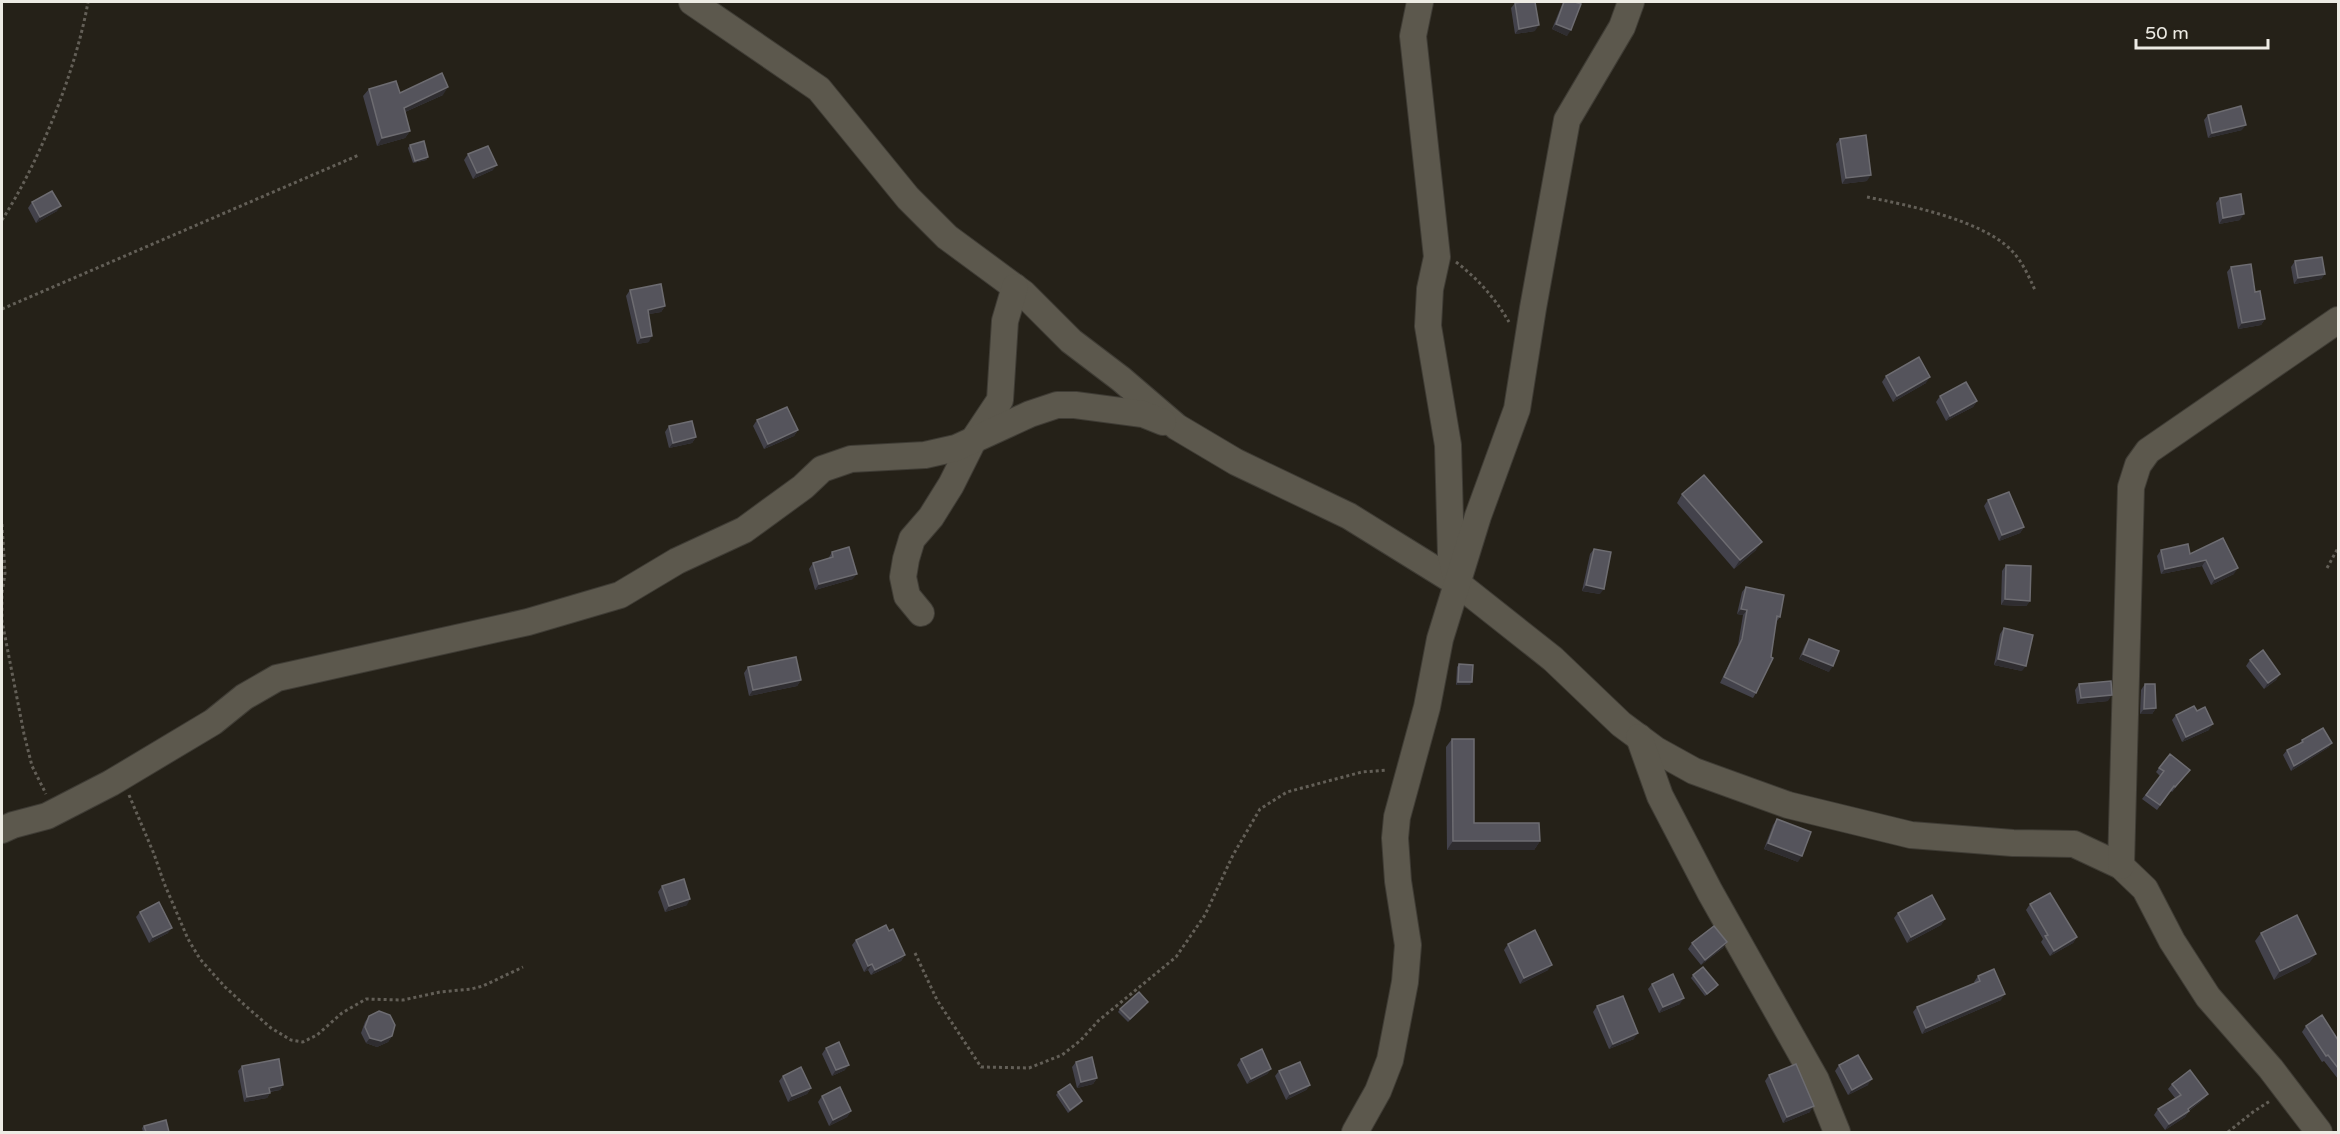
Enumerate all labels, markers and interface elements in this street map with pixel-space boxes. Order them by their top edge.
scale bar [2136,12,2268,50]
text: 50 m [2145,22,2189,44]

